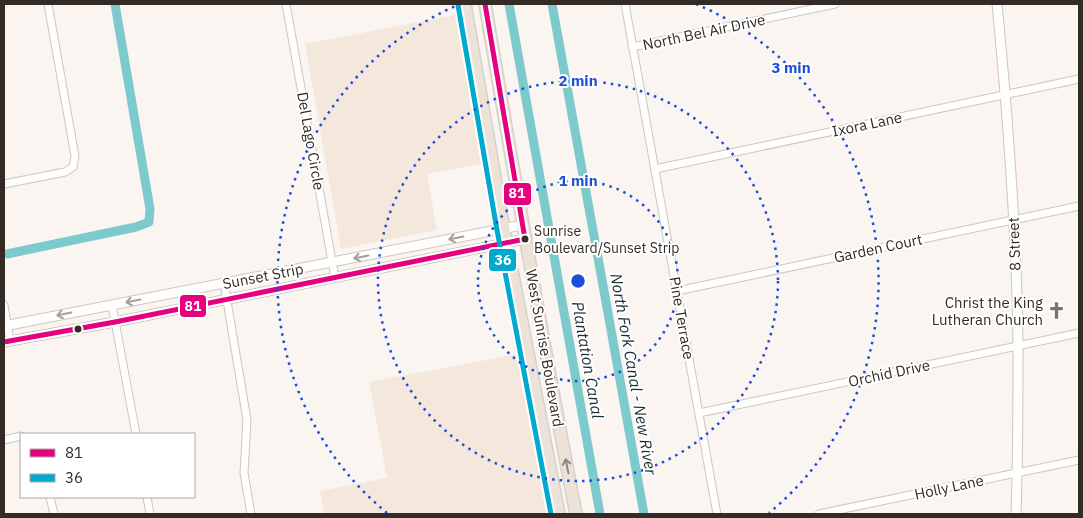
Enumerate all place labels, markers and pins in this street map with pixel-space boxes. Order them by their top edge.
place label: Sunrise Boulevard/Sunset Strip [534,222,679,257]
marker: Sunrise Boulevard/Sunset Strip [520,234,530,244]
centre of rings [569,272,587,290]
place label: Christ the King Lutheran Church [932,293,1043,329]
church icon: Christ the King Lutheran Church [1047,301,1067,321]
unlabelled marker [73,324,83,334]

